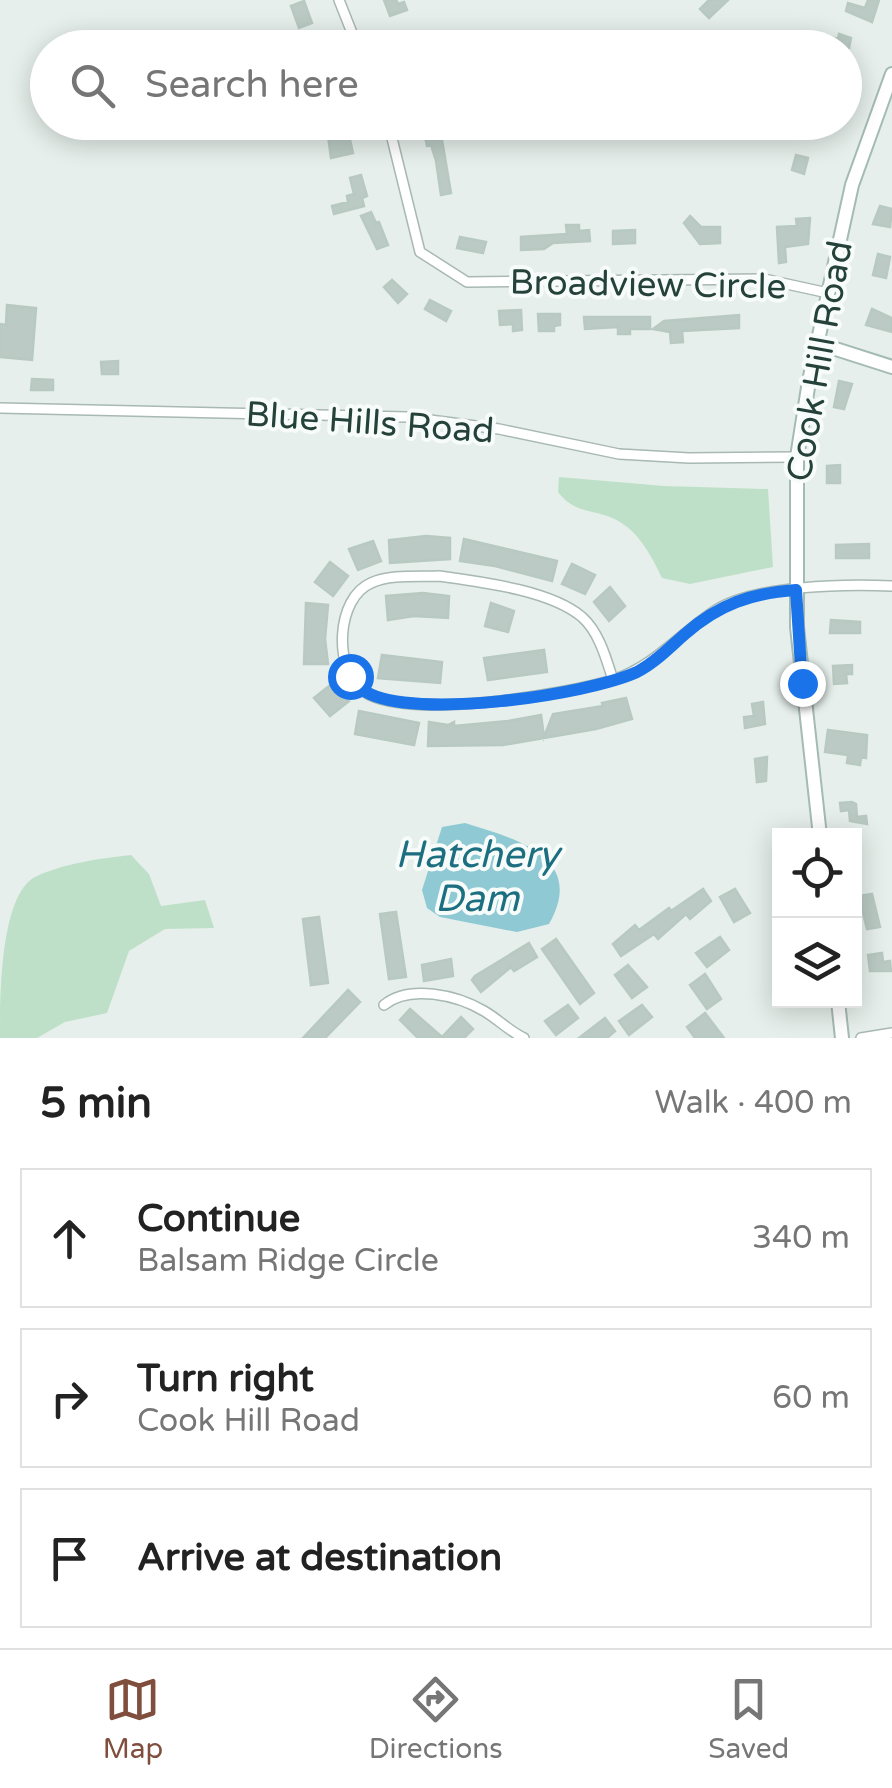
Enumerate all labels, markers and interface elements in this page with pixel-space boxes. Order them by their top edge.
search box [30,30,862,140]
icon: search [65,58,120,113]
text: Search here [145,62,359,108]
street label: Cook Hill Road [778,237,862,485]
street label: Broadview Circle [509,262,787,308]
street label: Blue Hills Road [244,393,496,453]
route start [328,654,374,700]
route end [780,661,826,707]
map controls [772,828,862,1008]
button: locate [772,828,862,918]
water label: Hatchery Dam [395,832,563,922]
button: layers [772,918,862,1008]
text: 5 min [40,1078,152,1129]
text: Walk · 400 m [655,1084,852,1122]
text: Continue [137,1196,300,1242]
icon: ahead [42,1211,97,1266]
text: 340 m [752,1219,850,1257]
text: Balsam Ridge Circle [137,1242,439,1280]
text: Turn right [137,1356,314,1402]
icon: right [42,1371,97,1426]
text: 60 m [772,1379,850,1417]
text: Cook Hill Road [137,1402,360,1440]
icon: arrive [42,1531,97,1586]
text: Arrive at destination [137,1535,502,1581]
tab: Map [103,1672,163,1766]
tab: Directions [369,1672,503,1766]
tab: Saved [708,1672,789,1766]

